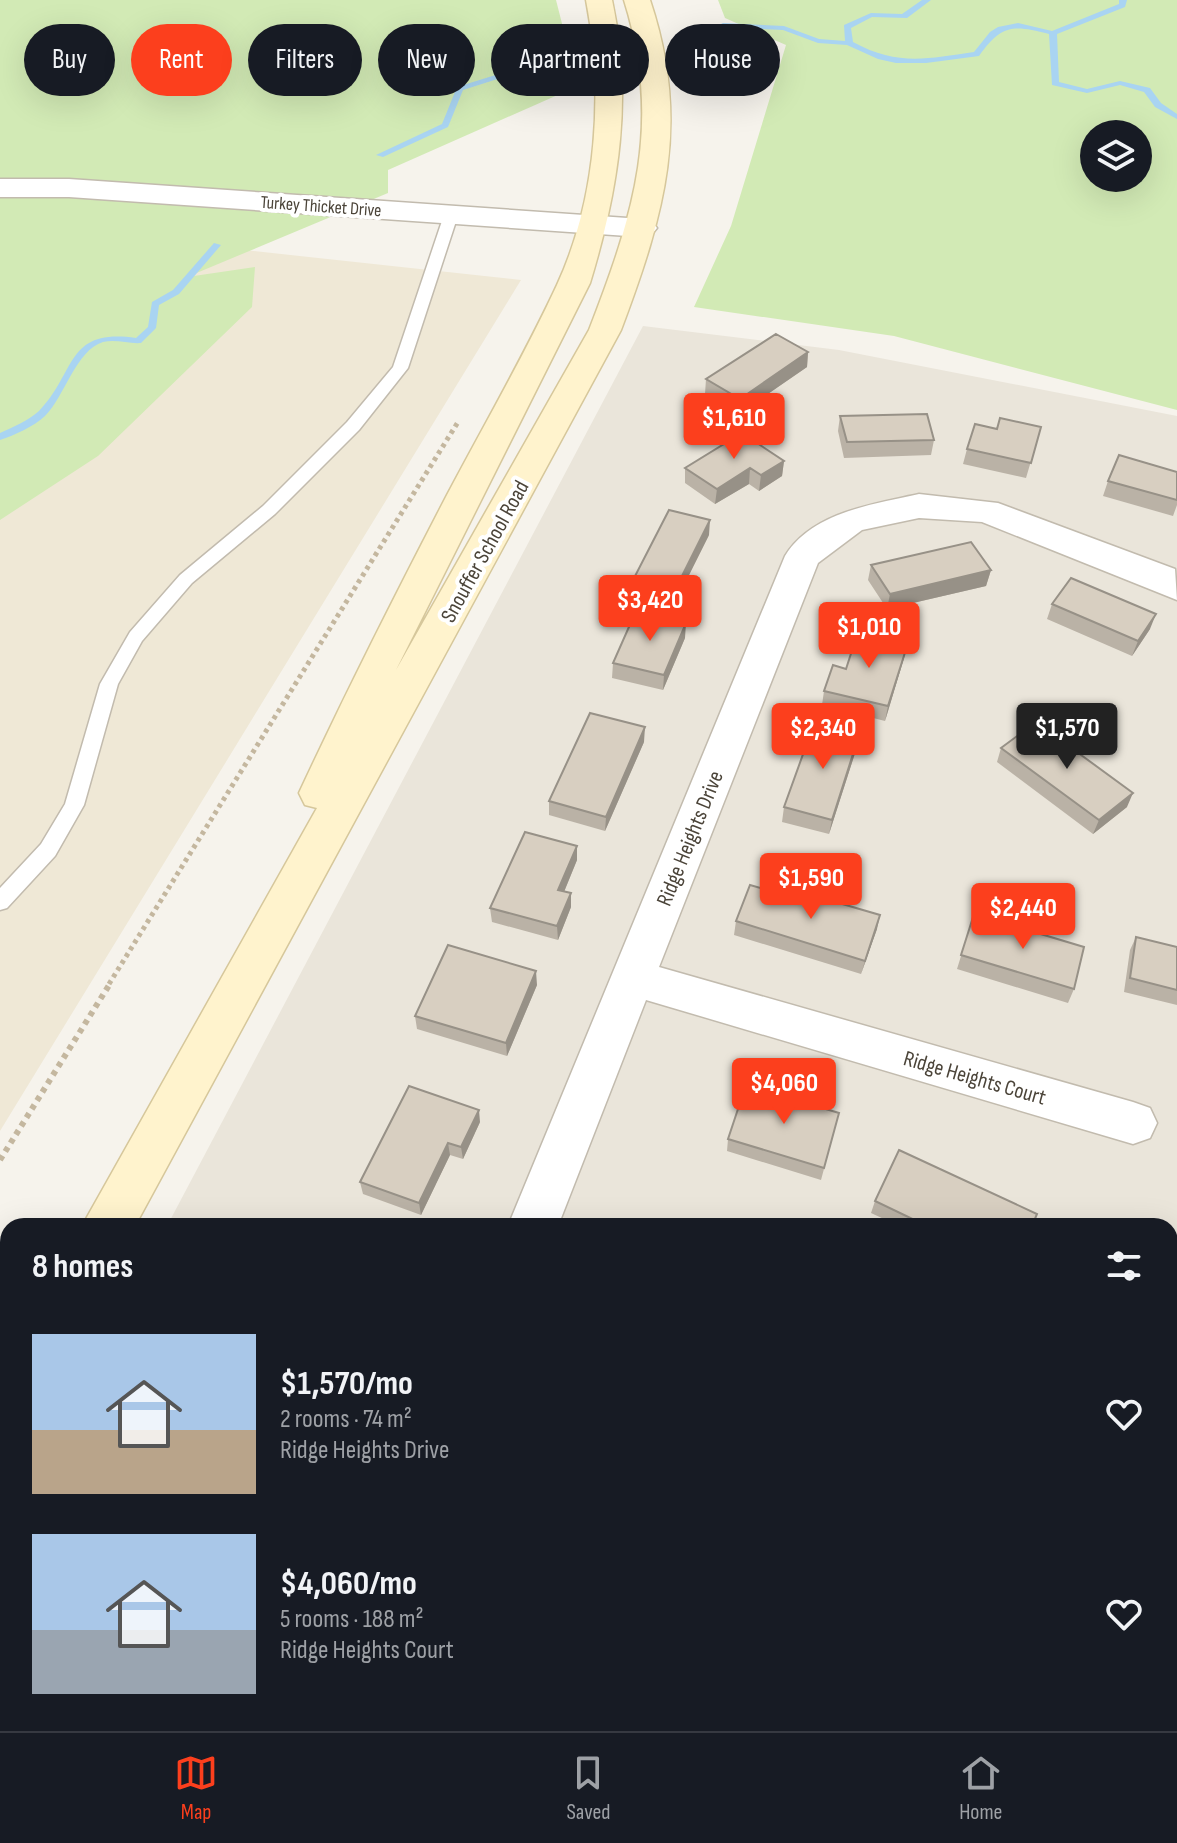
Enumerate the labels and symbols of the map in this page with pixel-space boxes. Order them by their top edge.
street label: Turkey Thicket Drive [260,192,382,221]
pin: $1,610 [669,393,799,461]
street label: Snouffer School Road [435,476,535,627]
pin: $3,420 [585,575,715,643]
pin: $1,010 [804,602,934,670]
pin: $2,340 [758,703,888,771]
pin: $1,570 [1002,703,1132,771]
street label: Ridge Heights Drive [651,767,730,910]
pin: $1,590 [746,853,876,921]
pin: $2,440 [958,883,1088,951]
street label: Ridge Heights Court [900,1045,1049,1112]
pin: $4,060 [719,1058,849,1126]

